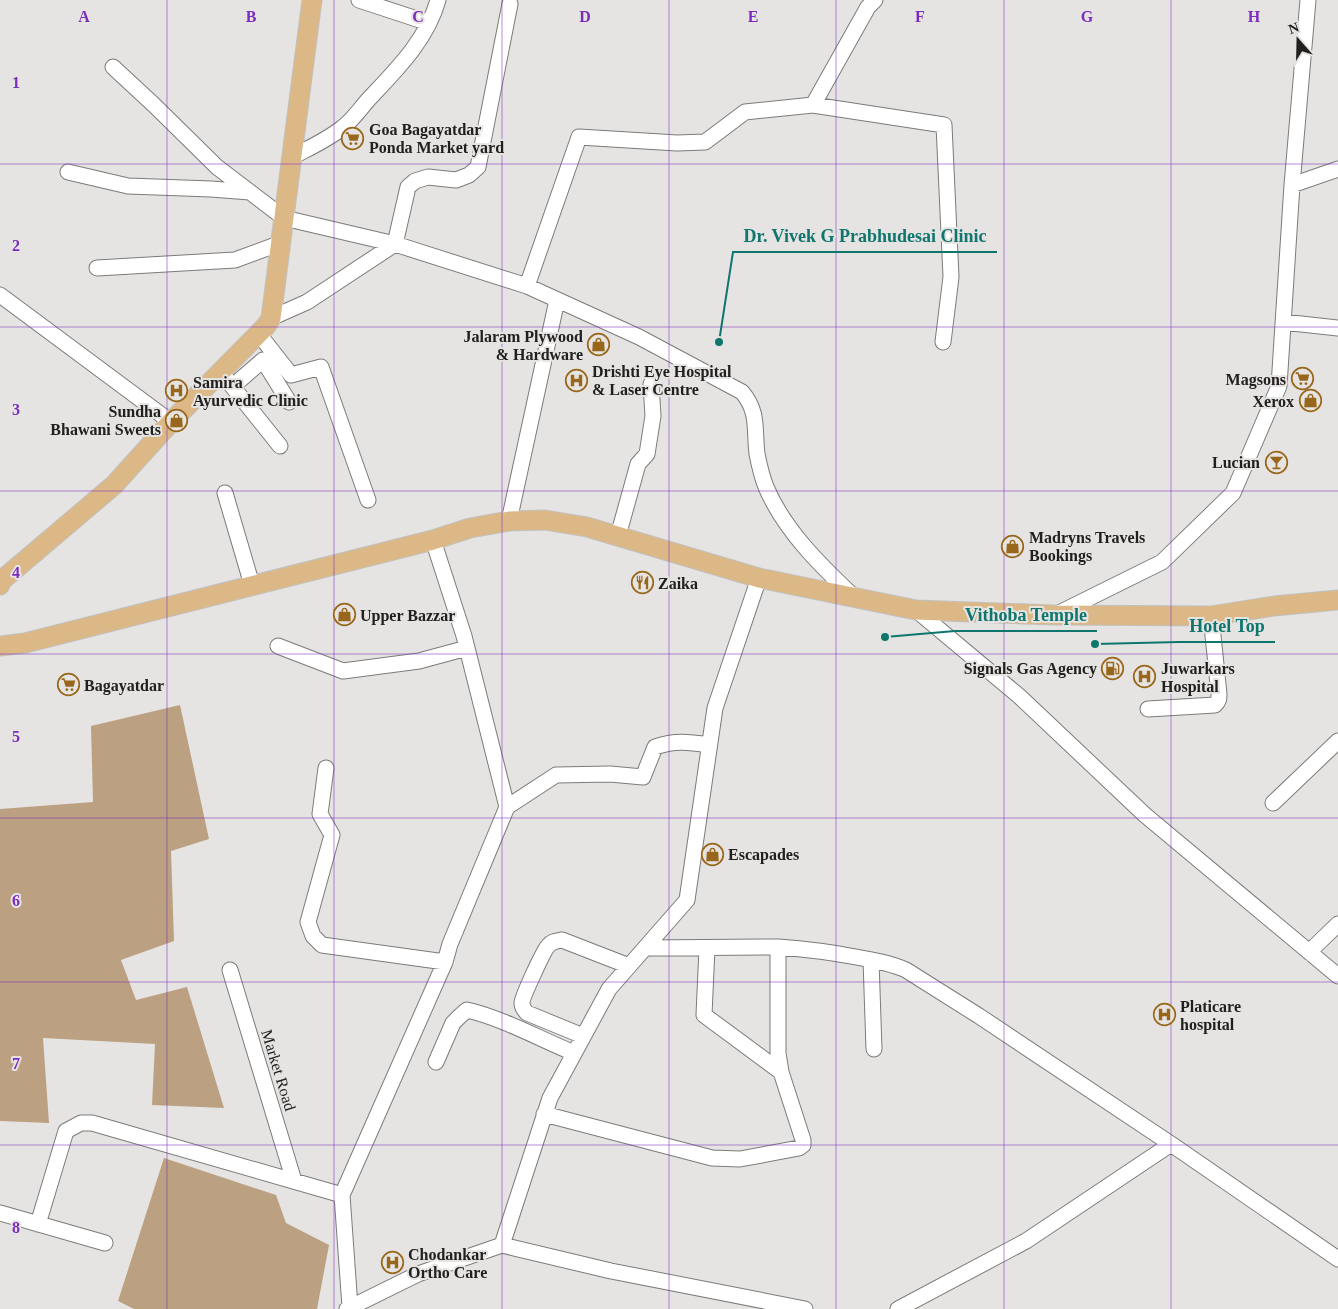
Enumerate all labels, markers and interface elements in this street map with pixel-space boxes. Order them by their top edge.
text: A [78,8,90,25]
text: B [246,8,257,25]
text: C [412,8,424,25]
text: D [579,8,591,25]
text: E [748,8,758,25]
text: F [915,8,925,25]
text: G [1081,8,1094,25]
text: H [1248,8,1261,25]
north arrow [1273,15,1323,65]
text: N [1286,19,1301,37]
text: 1 [12,74,20,91]
place label: Goa Bagayatdar Ponda Market yard [369,121,504,157]
supermarket icon: Goa Bagayatdar Ponda Market yard [341,126,365,150]
callout: Dr. Vivek G Prabhudesai Clinic [733,219,997,252]
text: Dr. Vivek G Prabhudesai Clinic [744,226,986,246]
text: 2 [12,237,20,254]
place label: Jalaram Plywood & Hardware [463,328,583,363]
shop icon: Jalaram Plywood & Hardware [587,333,611,357]
place label: Drishti Eye Hospital & Laser Centre [592,363,732,398]
supermarket icon: Magsons [1290,367,1314,391]
hospital icon: Drishti Eye Hospital & Laser Centre [564,368,588,392]
place label: Magsons [1226,371,1286,389]
place label: Samira Ayurvedic Clinic [193,374,308,410]
hospital icon: Samira Ayurvedic Clinic [165,379,189,403]
shop icon: Xerox [1298,389,1322,413]
place label: Xerox [1253,393,1294,410]
text: 3 [12,401,20,418]
place label: Sundha Bhawani Sweets [50,403,161,438]
shop icon: Sundha Bhawani Sweets [165,408,189,432]
bar icon: Lucian [1264,450,1288,474]
place label: Lucian [1212,454,1260,471]
place label: Madryns Travels Bookings [1029,529,1145,565]
shop icon: Madryns Travels Bookings [1001,534,1025,558]
text: 4 [12,564,20,581]
restaurant icon: Zaika [630,571,654,595]
place label: Zaika [658,575,698,592]
callout: Vithoba Temple [955,598,1097,631]
shop icon: Upper Bazzar [332,603,356,627]
text: Vithoba Temple [965,605,1087,625]
place label: Upper Bazzar [360,607,455,625]
callout: Hotel Top [1179,609,1275,642]
text: Hotel Top [1189,616,1265,636]
fuel station icon: Signals Gas Agency [1101,656,1125,680]
place label: Signals Gas Agency [964,660,1097,678]
place label: Juwarkars Hospital [1161,660,1235,696]
hospital icon: Juwarkars Hospital [1133,665,1157,689]
supermarket icon: Bagayatdar [56,673,80,697]
place label: Bagayatdar [84,677,164,695]
text: 5 [12,728,20,745]
shop icon: Escapades [700,842,724,866]
place label: Escapades [728,846,799,864]
text: 6 [12,892,20,909]
place label: Platicare hospital [1180,998,1241,1034]
hospital icon: Platicare hospital [1152,1003,1176,1027]
street label: Market Road [258,1028,299,1113]
text: 7 [12,1055,20,1072]
text: 8 [12,1219,20,1236]
place label: Chodankar Ortho Care [408,1246,487,1281]
hospital icon: Chodankar Ortho Care [380,1251,404,1275]

